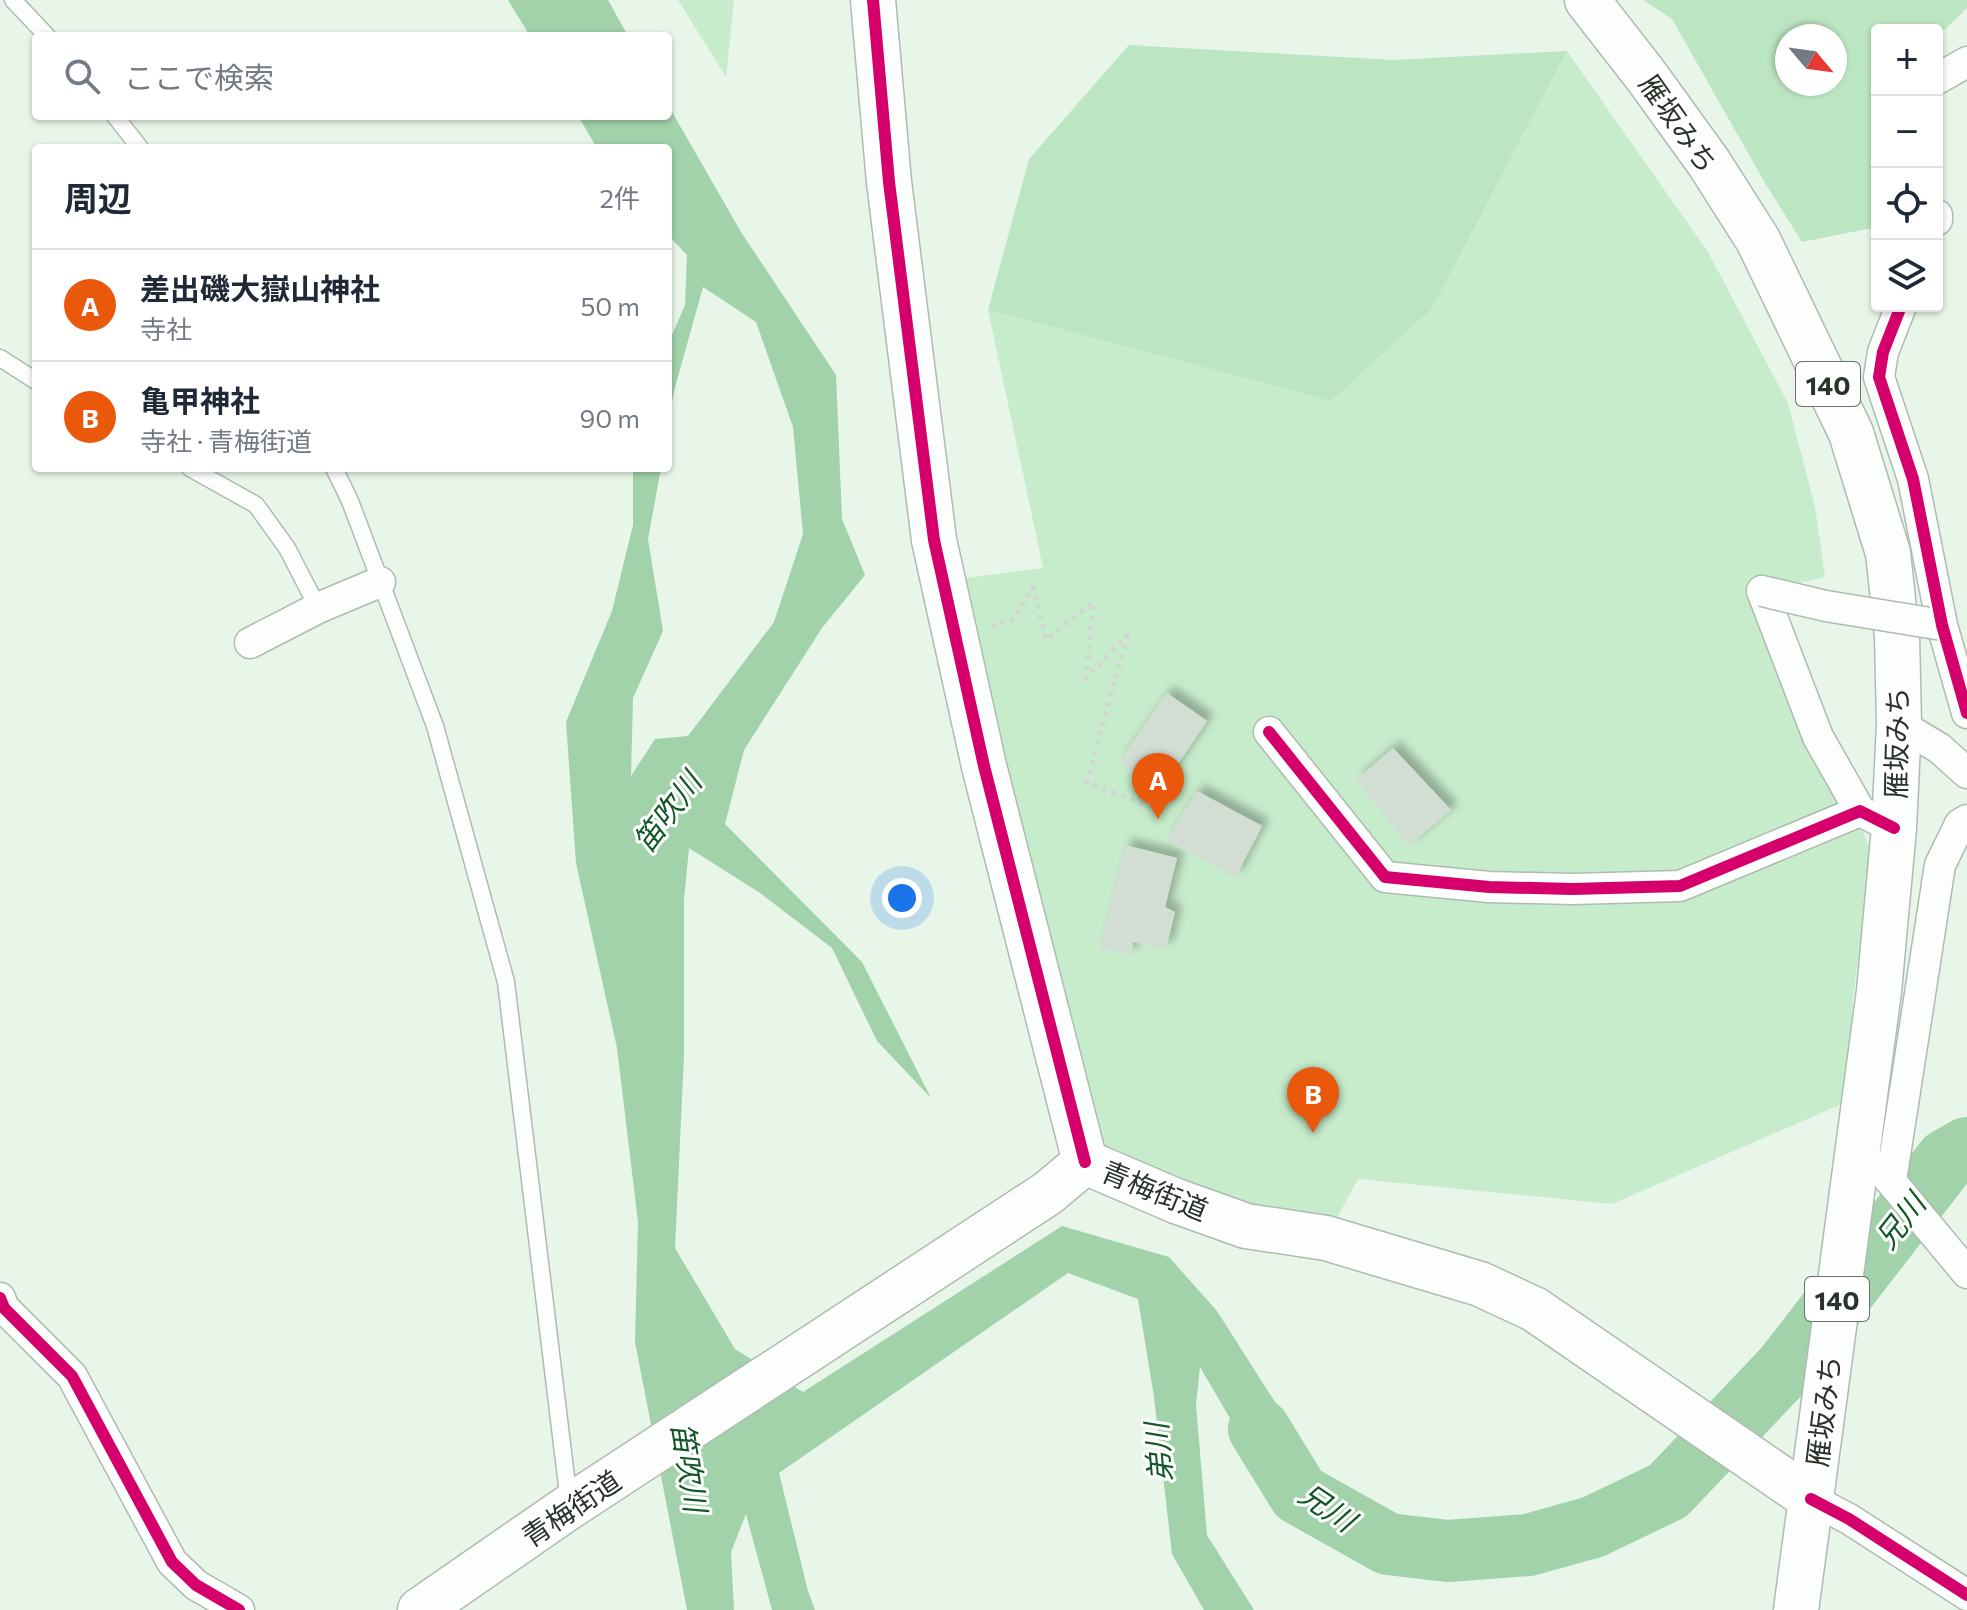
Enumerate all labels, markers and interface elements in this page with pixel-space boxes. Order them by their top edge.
north arrow [1775,24,1847,96]
map controls [1871,24,1943,312]
button: + [1871,24,1943,96]
search box [32,32,672,120]
icon: search [60,54,104,98]
text: ここで検索 [124,58,274,95]
street label: 雁坂みち [1633,67,1725,179]
button: − [1871,96,1943,168]
button: locate [1871,168,1943,240]
text: 周辺 [64,176,132,218]
text: 2件 [600,182,640,213]
button: layers [1871,240,1943,312]
text: 差出磯大嶽山神社 [140,269,380,306]
text: A [81,290,99,321]
text: 50 m [580,290,640,321]
text: 寺社 [140,313,192,344]
road number: 140 [1796,362,1860,406]
text: 亀甲神社 [140,381,260,418]
text: B [81,402,99,433]
text: 90 m [580,402,640,433]
text: 寺社 · 青梅街道 [140,425,312,456]
street label: 雁坂みち [1878,687,1914,799]
pin: A [1132,753,1184,819]
water label: 笛吹川 [624,762,710,858]
your location [882,878,922,918]
pin: B [1287,1067,1339,1133]
street label: 青梅街道 [1097,1153,1213,1227]
water label: 兄川 [1866,1183,1934,1255]
road number: 140 [1805,1277,1869,1321]
street label: 雁坂みち [1799,1353,1847,1469]
water label: 弟川 [1136,1419,1178,1484]
water label: 笛吹川 [666,1420,717,1517]
street label: 青梅街道 [515,1463,627,1553]
water label: 兄川 [1293,1474,1366,1540]

